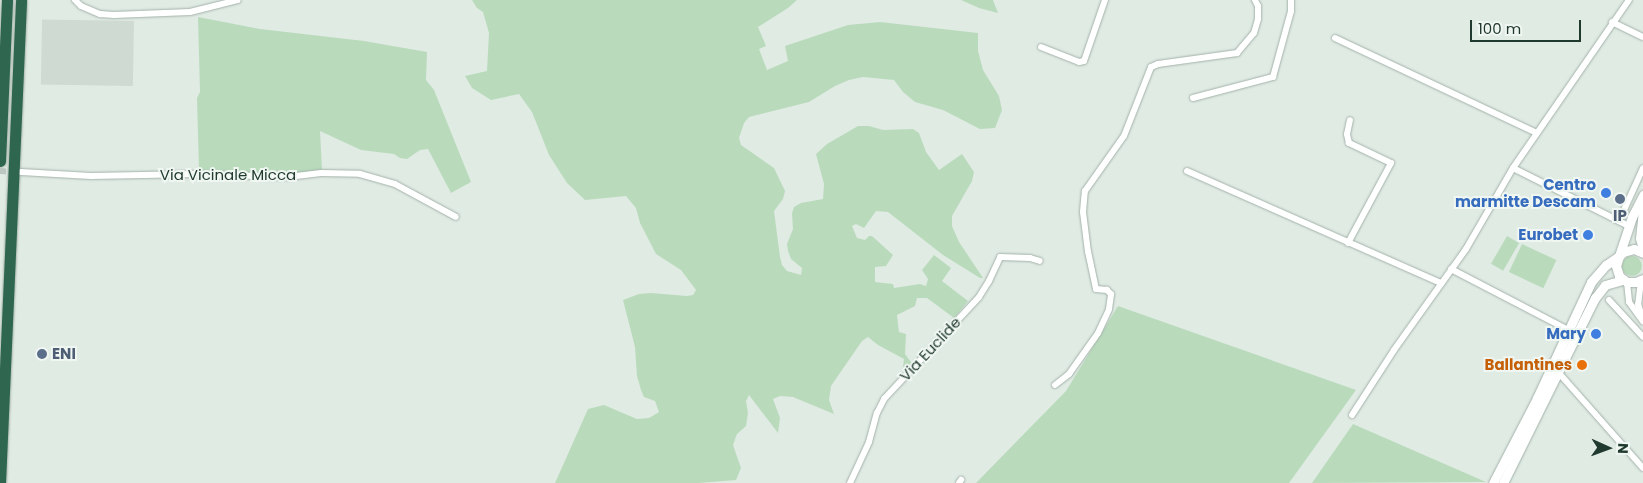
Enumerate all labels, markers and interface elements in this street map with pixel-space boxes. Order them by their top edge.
scale bar [1473,10,1584,42]
text: 100 m [1478,18,1521,39]
street label: Via Vicinale Micca [160,166,296,184]
place label: Centro marmitte Descam [1455,175,1596,210]
marker: Centro marmitte Descam [1600,187,1612,199]
marker: IP [1614,193,1626,205]
place label: IP [1613,207,1627,225]
place label: Eurobet [1518,226,1578,244]
marker: Eurobet [1582,229,1594,241]
street label: Via Euclide [896,313,964,385]
place label: Mary [1546,325,1586,343]
marker: Mary [1590,328,1602,340]
place label: ENI [52,345,76,363]
marker: ENI [36,348,48,360]
place label: Ballantines [1485,356,1572,374]
marker: Ballantines [1576,359,1588,371]
north arrow [1583,423,1633,473]
text: N [1613,443,1633,454]

